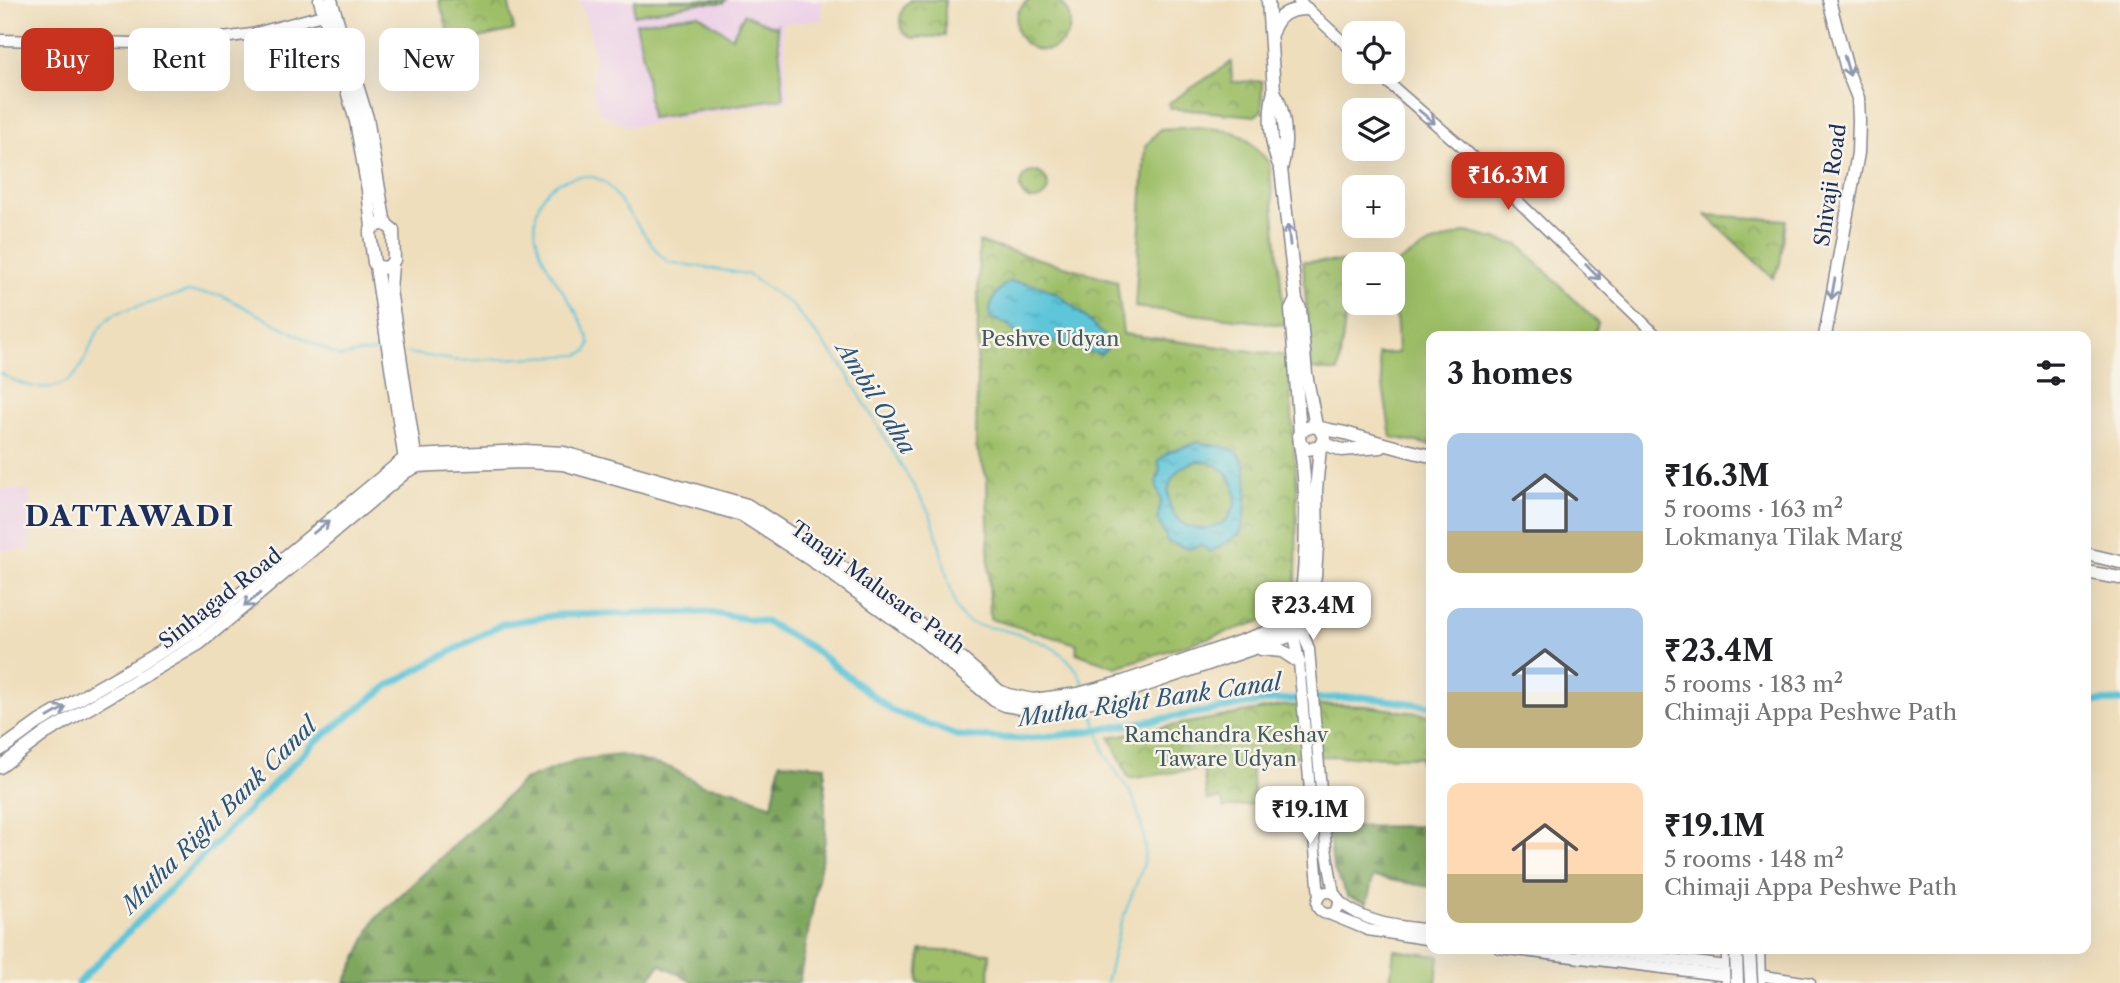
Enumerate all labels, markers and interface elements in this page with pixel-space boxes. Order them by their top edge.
map controls [1342,21,1405,315]
button: locate [1342,21,1405,84]
chip: Buy [21,28,114,91]
chip: Rent [128,28,230,91]
chip: Filters [244,28,365,91]
chip: New [379,28,479,91]
one-way arrow [1841,55,1854,77]
button: layers [1342,98,1405,161]
one-way arrow [1418,109,1436,125]
street label: Shivaji Road [1809,122,1851,248]
pin: ₹16.3M [1451,152,1565,212]
text: ₹16.3M [1467,161,1549,189]
button: + [1342,175,1405,238]
one-way arrow [1282,224,1295,246]
button: − [1342,252,1405,315]
one-way arrow [1584,264,1601,281]
one-way arrow [1826,277,1839,300]
park label: Peshve Udyan [981,326,1119,351]
water label: Ambil Odha [829,334,922,460]
icon: filters [2032,354,2070,392]
text: 3 homes [1447,355,1573,392]
text: ₹16.3M [1664,457,1770,494]
icon: home [1503,461,1587,545]
text: 5 rooms · 163 m² [1664,495,1843,523]
district label: DATTAWADI [25,499,235,533]
street label: Tanaji Malusare Path [786,515,970,659]
one-way arrow [312,519,330,535]
text: Lokmanya Tilak Marg [1664,523,1902,551]
street label: Sinhagad Road [154,542,286,654]
pin: ₹23.4M [1256,582,1370,642]
text: ₹23.4M [1271,591,1355,619]
one-way arrow [243,592,261,608]
text: ₹23.4M [1664,632,1774,669]
icon: home [1503,636,1587,720]
water label: Mutha Right Bank Canal [1014,667,1286,733]
text: 5 rooms · 183 m² [1664,670,1843,698]
text: Chimaji Appa Peshwe Path [1664,698,1957,726]
one-way arrow [46,705,66,719]
water label: Mutha Right Bank Canal [113,710,324,921]
park label: Ramchandra Keshav Taware Udyan [1124,722,1329,771]
pin: ₹19.1M [1253,786,1367,846]
text: ₹19.1M [1271,795,1349,823]
text: ₹19.1M [1664,807,1765,844]
icon: home [1503,811,1587,895]
text: 5 rooms · 148 m² [1664,845,1844,873]
text: Chimaji Appa Peshwe Path [1664,873,1957,901]

